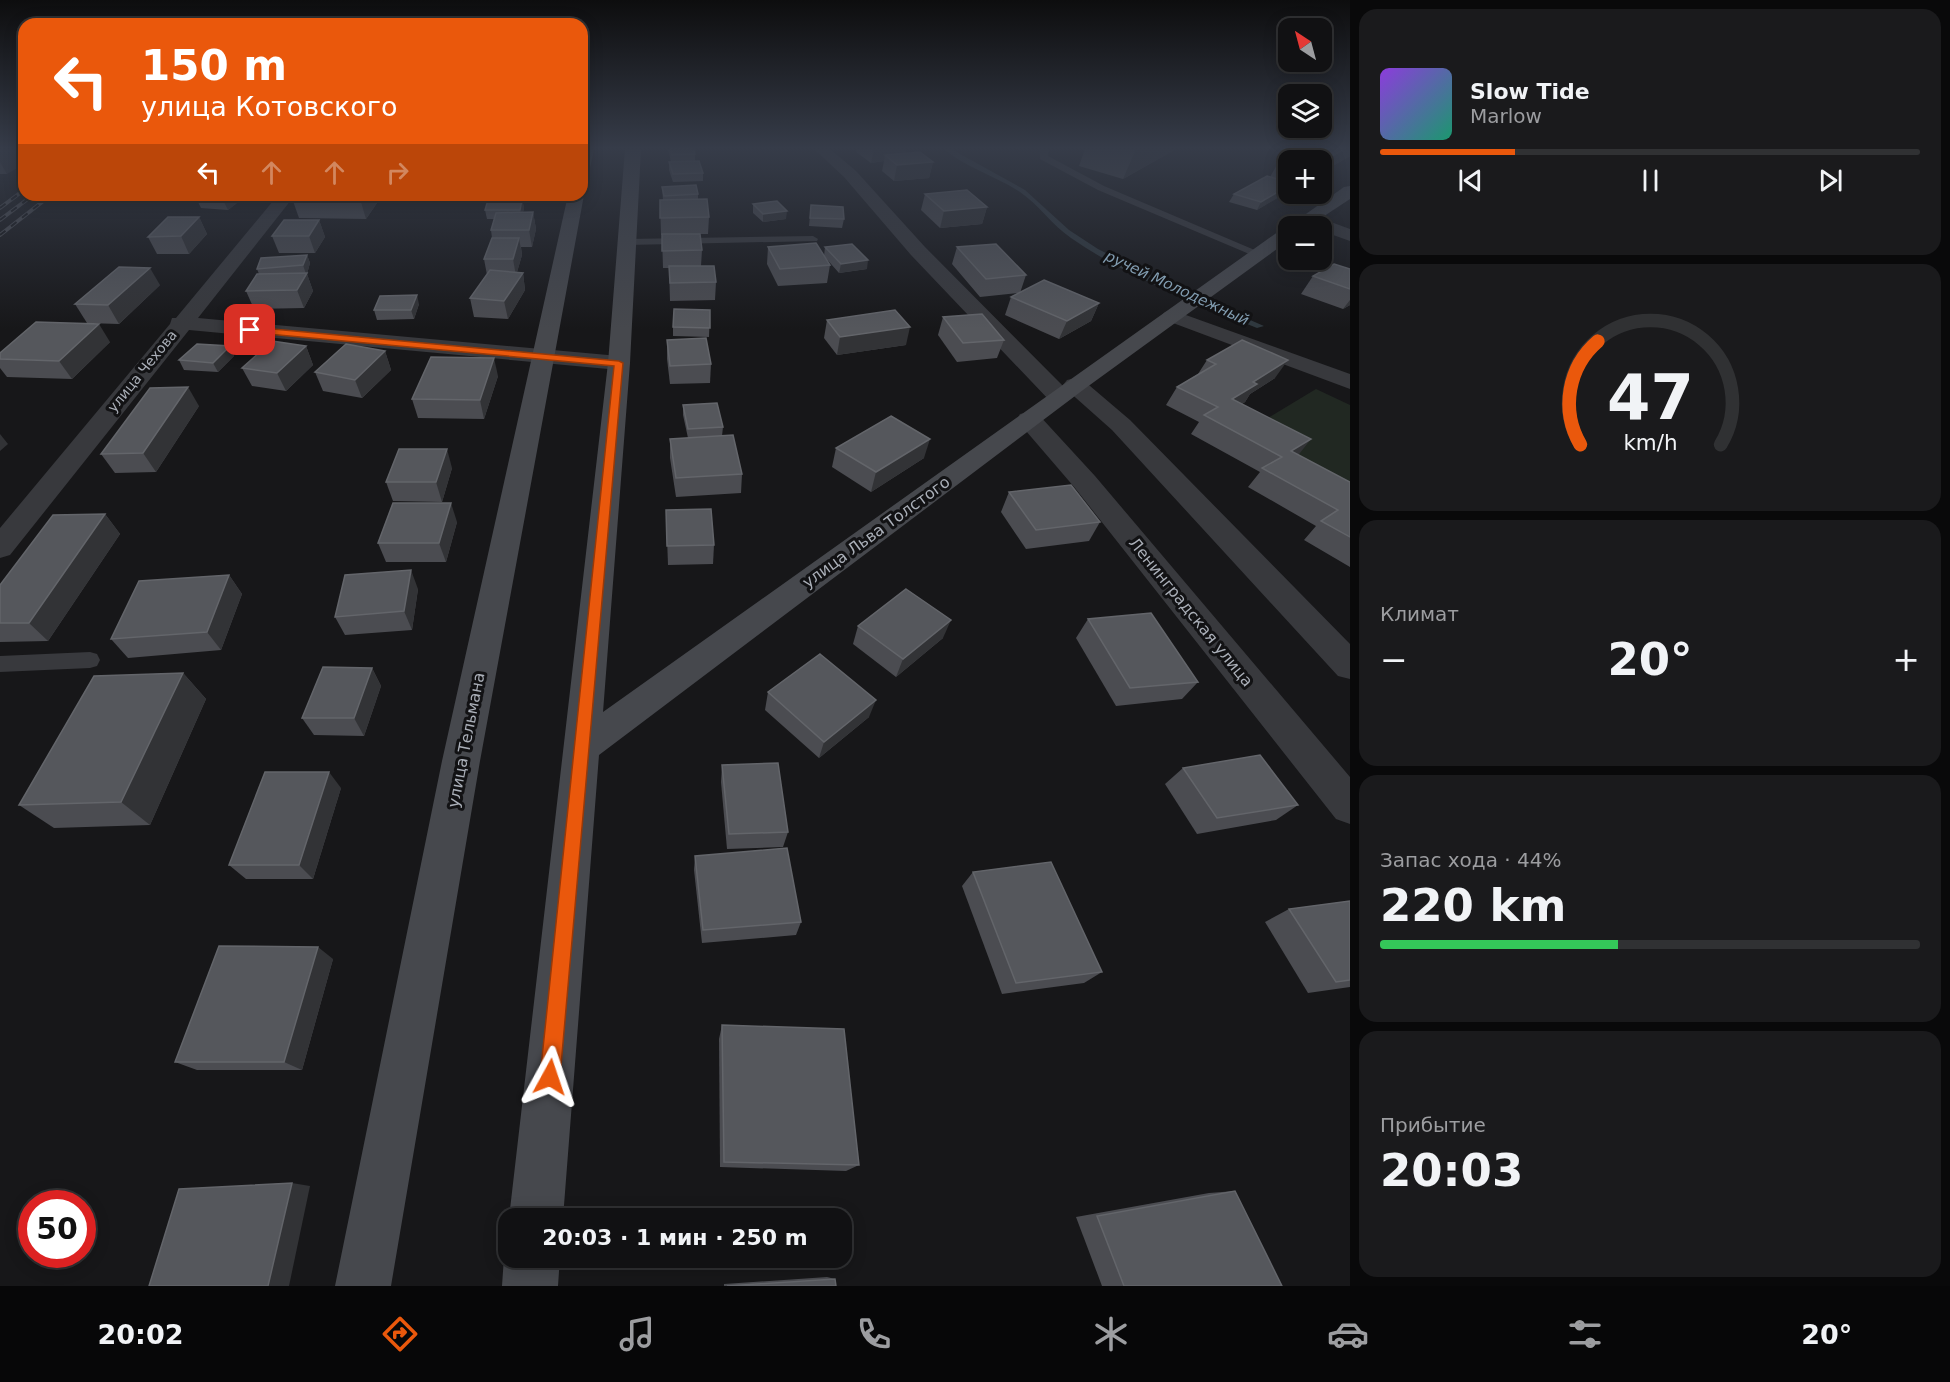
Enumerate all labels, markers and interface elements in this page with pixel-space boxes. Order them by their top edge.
north arrow [1278,18,1332,72]
map controls [1278,18,1332,270]
text: 150 m [141,41,287,90]
icon: left [42,42,120,120]
text: Slow Tide [1470,79,1590,104]
button: layers [1278,84,1332,138]
text: улица Котовского [141,91,398,122]
text: Marlow [1470,104,1542,128]
button: + [1278,150,1332,204]
icon: left [192,156,225,189]
icon: ahead [255,156,288,189]
icon: ahead [318,156,351,189]
icon: right [381,156,414,189]
icon: previous [1454,164,1487,197]
icon: pause [1634,164,1667,197]
icon: next [1814,164,1847,197]
button: − [1278,216,1332,270]
water label: ручей Молодежный [1101,246,1252,329]
pin [224,304,275,355]
icon: arrive [233,313,266,346]
street label: улица Чехова [104,327,180,415]
text: 47 [1607,361,1693,434]
text: km/h [1623,430,1677,455]
street label: улица Льва Толстого [799,472,953,592]
street label: Ленинградская улица [1125,534,1257,690]
text: Климат [1380,602,1459,626]
text: 20° [1607,633,1693,686]
text: − [1380,640,1408,679]
text: + [1892,640,1920,679]
street label: улица Тельмана [444,671,488,809]
text: Запас хода · 44% [1380,848,1561,872]
text: 220 km [1380,879,1566,932]
position arrow [518,1045,582,1109]
text: Прибытие [1380,1113,1486,1137]
text: 20:03 [1380,1144,1523,1197]
speed limit sign: 50 [18,1190,96,1268]
text: 20:03 · 1 мин · 250 m [542,1225,808,1250]
icon: directions [379,1313,421,1355]
icon: music [616,1313,658,1355]
icon: phone [853,1313,895,1355]
icon: climate [1090,1313,1132,1355]
icon: car [1327,1313,1369,1355]
icon: filters [1564,1313,1606,1355]
text: 20:02 [98,1319,184,1350]
text: 20° [1801,1319,1852,1350]

